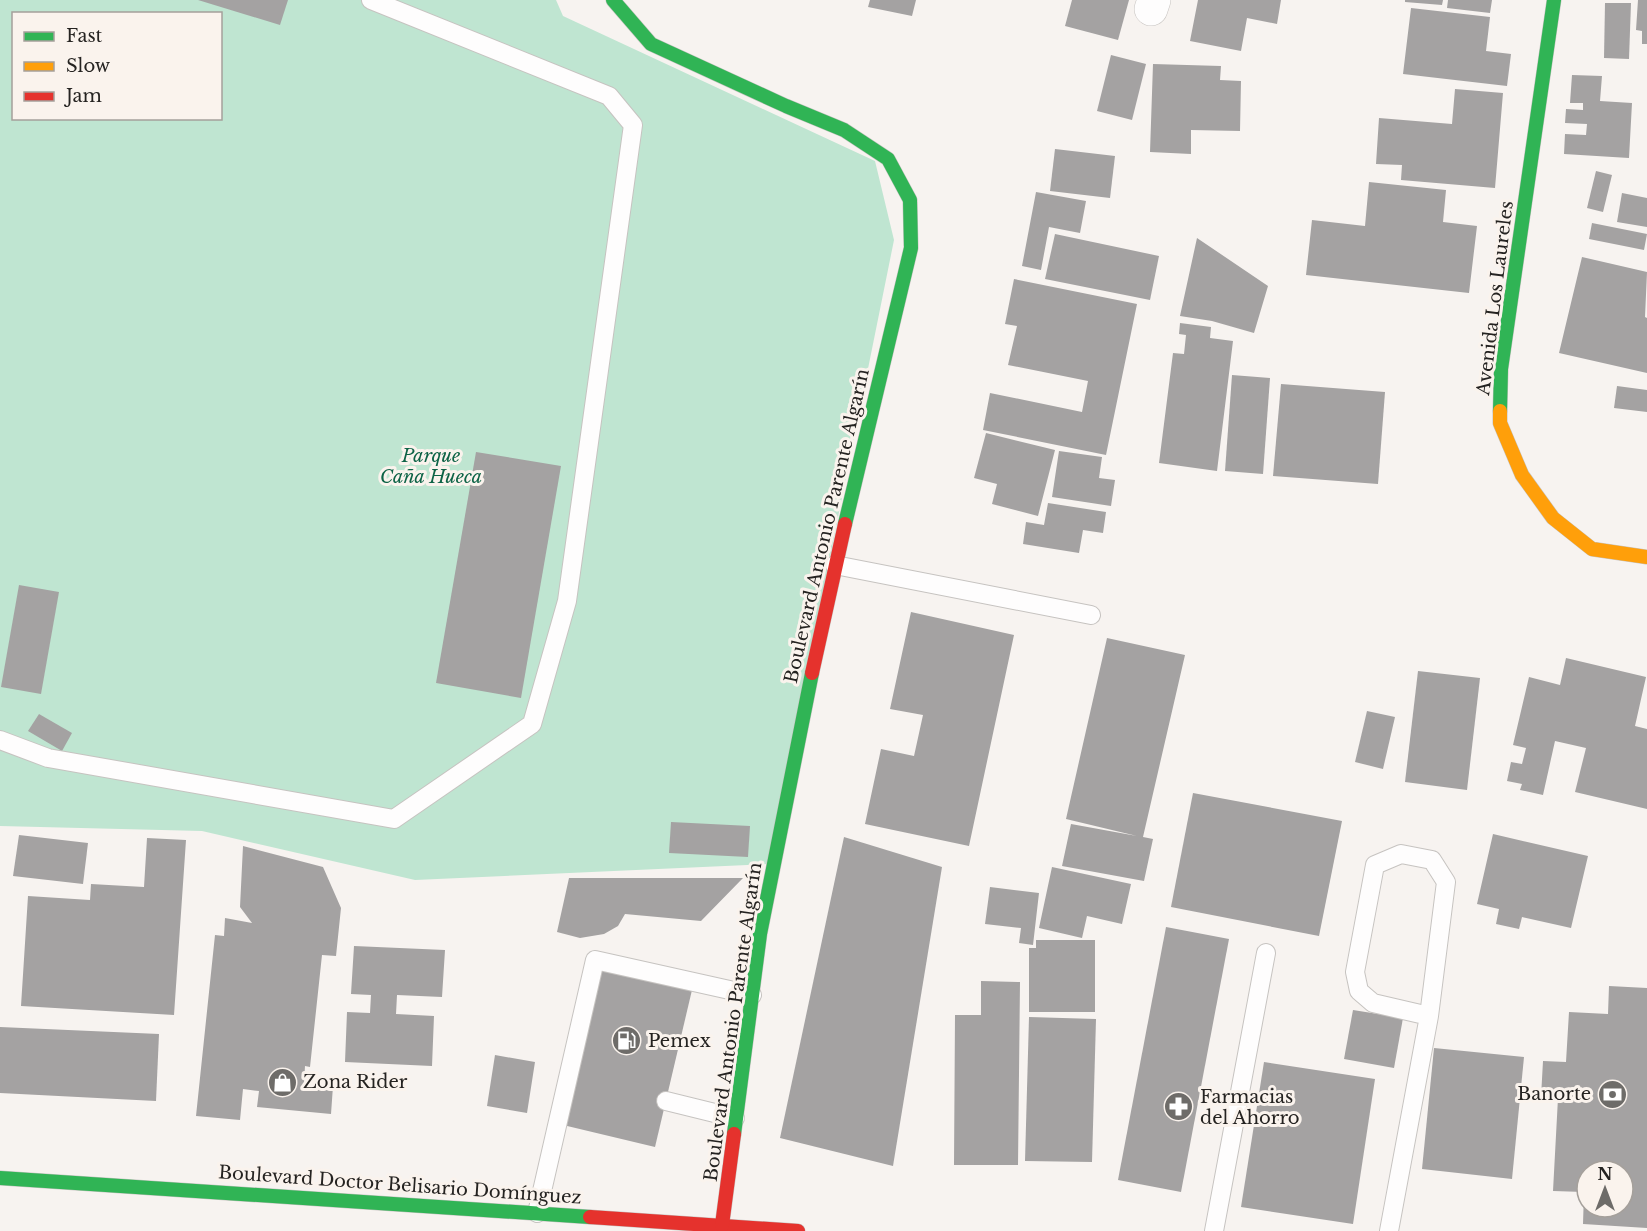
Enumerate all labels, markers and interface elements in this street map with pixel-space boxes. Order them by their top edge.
legend [12,12,222,120]
text: Fast [66,25,103,47]
text: Slow [66,55,111,77]
text: Jam [64,85,102,107]
street label: Avenida Los Laureles [1472,200,1518,397]
street label: Boulevard Antonio Parente Algarín [780,367,874,685]
park label: Parque Caña Hueca [380,445,482,488]
street label: Boulevard Antonio Parente Algarín [700,861,766,1183]
fuel station icon: Pemex [611,1025,643,1057]
place label: Pemex [648,1030,711,1052]
shop icon: Zona Rider [266,1066,298,1098]
place label: Zona Rider [303,1071,408,1093]
bank icon: Banorte [1596,1078,1628,1110]
place label: Banorte [1517,1083,1591,1105]
place label: Farmacias del Ahorro [1200,1086,1300,1129]
pharmacy icon: Farmacias del Ahorro [1163,1091,1195,1123]
north arrow [1575,1159,1635,1219]
street label: Boulevard Doctor Belisario Domínguez [218,1161,582,1209]
text: N [1597,1164,1613,1184]

